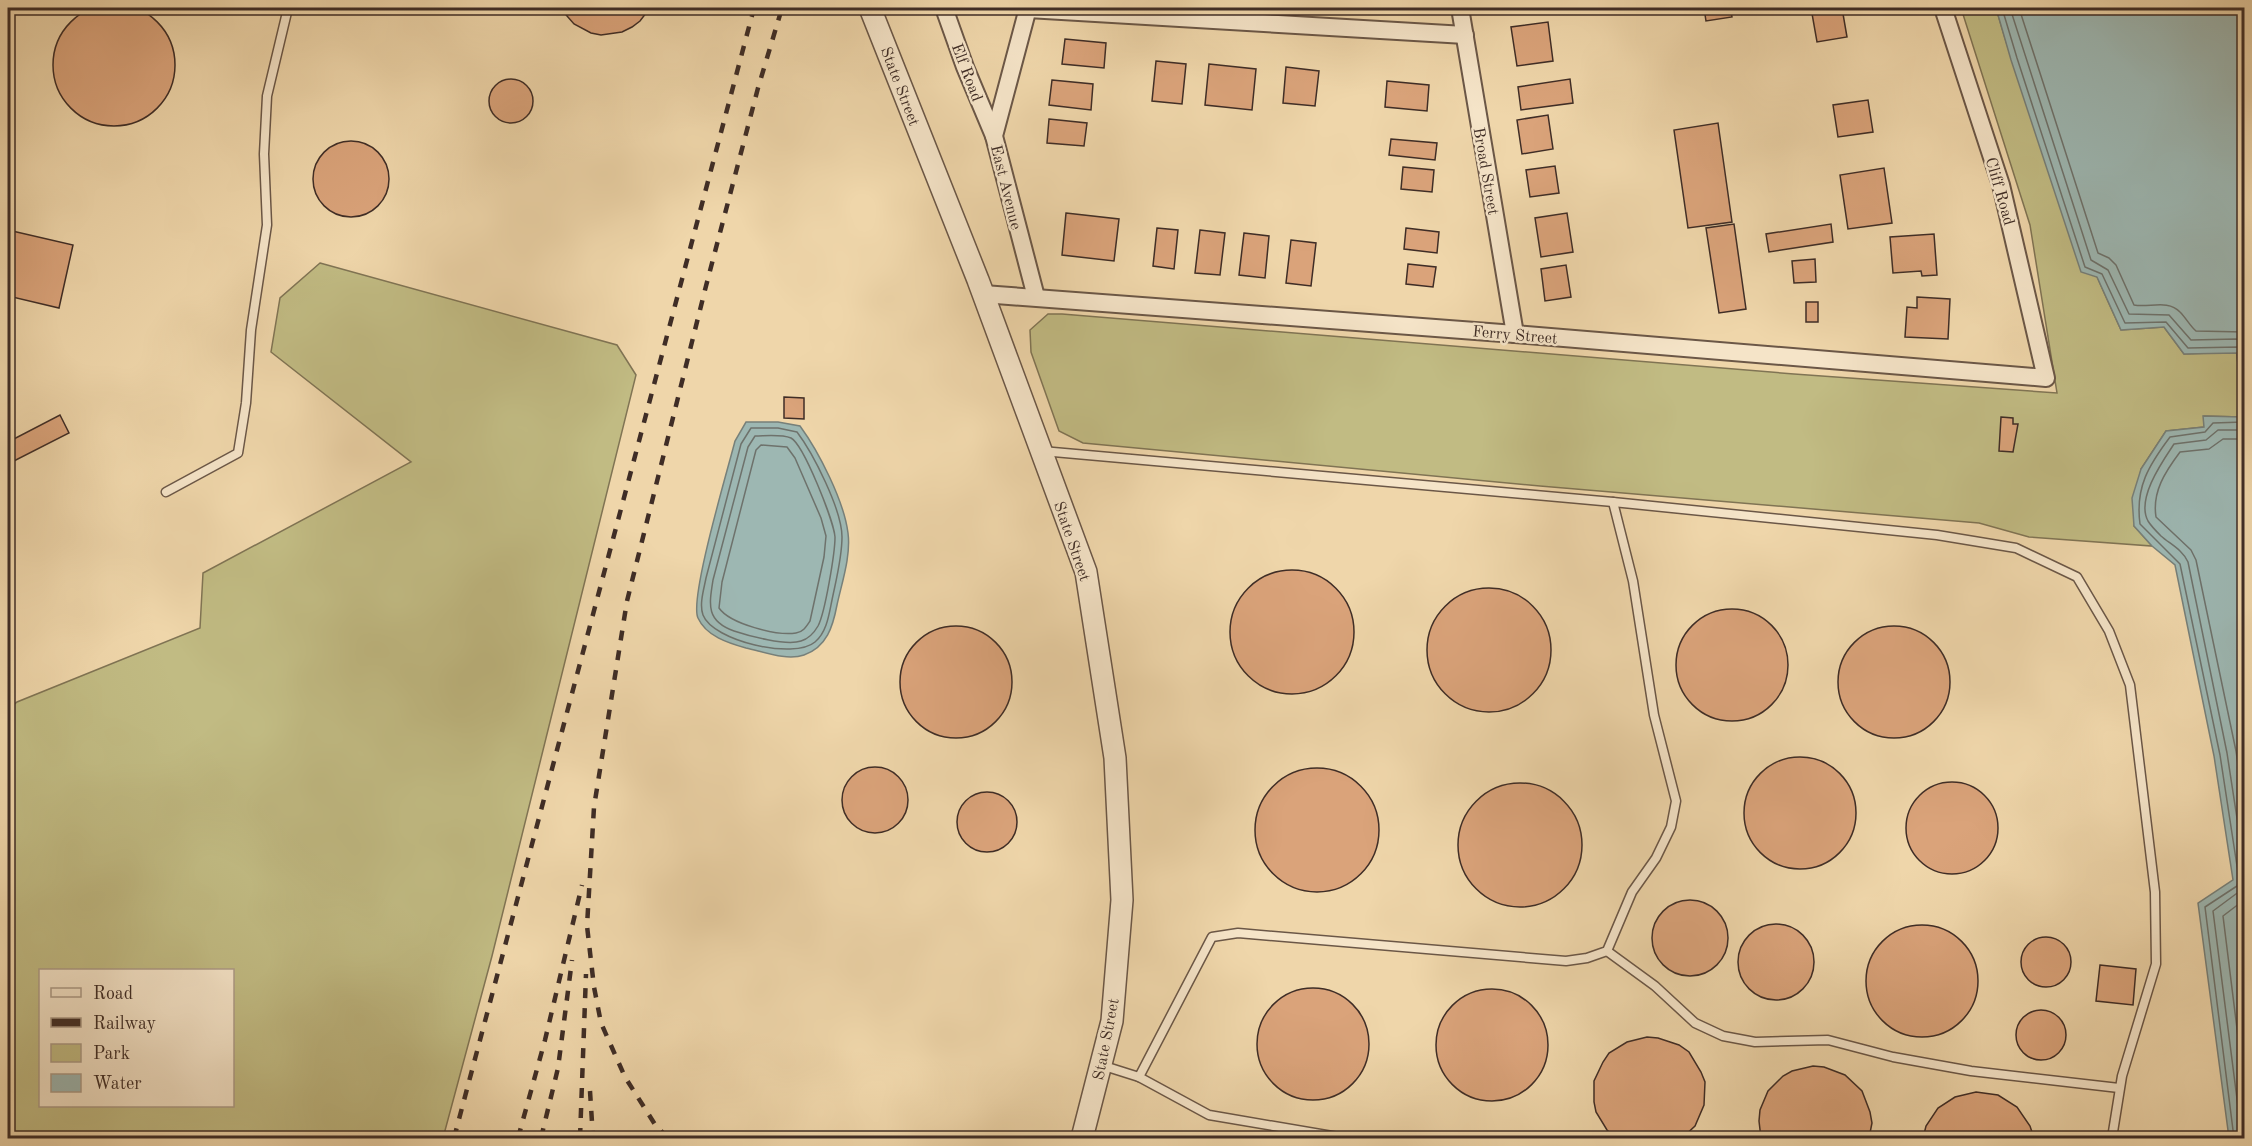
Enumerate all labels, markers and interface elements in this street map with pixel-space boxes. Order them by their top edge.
street label: Elf Road [948,41,984,104]
street label: State Street [877,45,922,129]
street label: Broad Street [1469,126,1501,217]
street label: East Avenue [987,143,1023,232]
street label: Cliff Road [1982,156,2016,227]
street label: Ferry Street [1472,324,1559,348]
street label: State Street [1050,500,1092,584]
legend [39,969,234,1107]
text: Road [93,985,133,1003]
street label: State Street [1091,997,1123,1082]
text: Railway [93,1015,156,1033]
text: Park [93,1045,130,1063]
text: Water [93,1075,142,1093]

